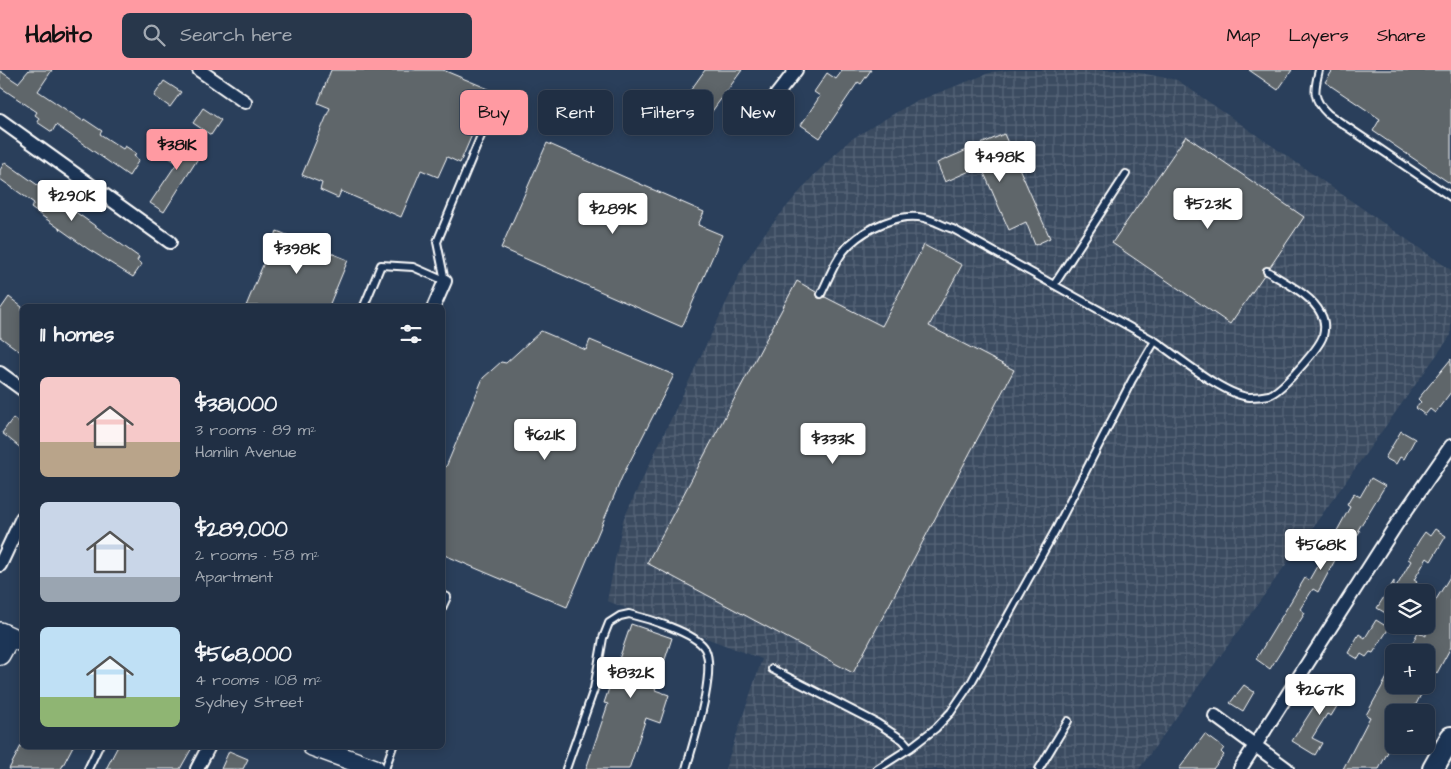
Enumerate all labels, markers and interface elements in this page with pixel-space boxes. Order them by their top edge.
search box [122,13,472,58]
text: Habito [25,18,92,52]
icon: search [140,21,168,49]
text: Search here [180,22,292,49]
text: Map [1226,23,1260,48]
text: Layers [1288,23,1349,48]
text: Share [1377,23,1426,48]
chip: Buy [460,90,528,135]
chip: Rent [538,90,613,135]
chip: Filters [623,90,713,135]
chip: New [723,90,794,135]
pin: $381K [142,128,212,171]
text: $381K [157,134,197,156]
pin: $498K [965,140,1035,183]
text: $498K [976,146,1024,168]
pin: $290K [37,180,107,222]
text: $290K [49,185,95,207]
pin: $523K [1173,188,1243,230]
pin: $289K [578,192,648,235]
text: $523K [1184,193,1232,215]
text: $289K [589,198,637,220]
pin: $398K [262,232,332,275]
text: $398K [274,238,320,260]
text: 11 homes [40,320,114,349]
icon: filters [397,320,425,348]
text: $381,000 [195,390,277,419]
icon: home [80,397,140,457]
pin: $621K [510,418,580,461]
text: 3 rooms · 89 m² [195,419,316,441]
pin: $333K [798,422,868,465]
text: $621K [525,424,565,446]
text: $333K [811,428,855,450]
text: Hamlin Avenue [195,441,297,463]
text: $289,000 [195,515,288,544]
icon: home [80,522,140,582]
pin: $568K [1286,528,1356,571]
text: $568K [1296,534,1346,556]
text: 2 rooms · 58 m² [195,544,320,566]
text: Apartment [195,566,273,588]
map controls [1385,584,1435,754]
button: layers [1385,584,1435,634]
text: $568,000 [195,640,292,669]
button: + [1385,644,1435,694]
icon: home [80,647,140,707]
pin: $832K [596,656,666,699]
text: $832K [608,662,654,684]
text: 4 rooms · 108 m² [195,669,322,691]
pin: $267K [1285,674,1355,716]
text: $267K [1296,679,1344,701]
text: Sydney Street [195,691,303,713]
button: − [1385,704,1435,754]

